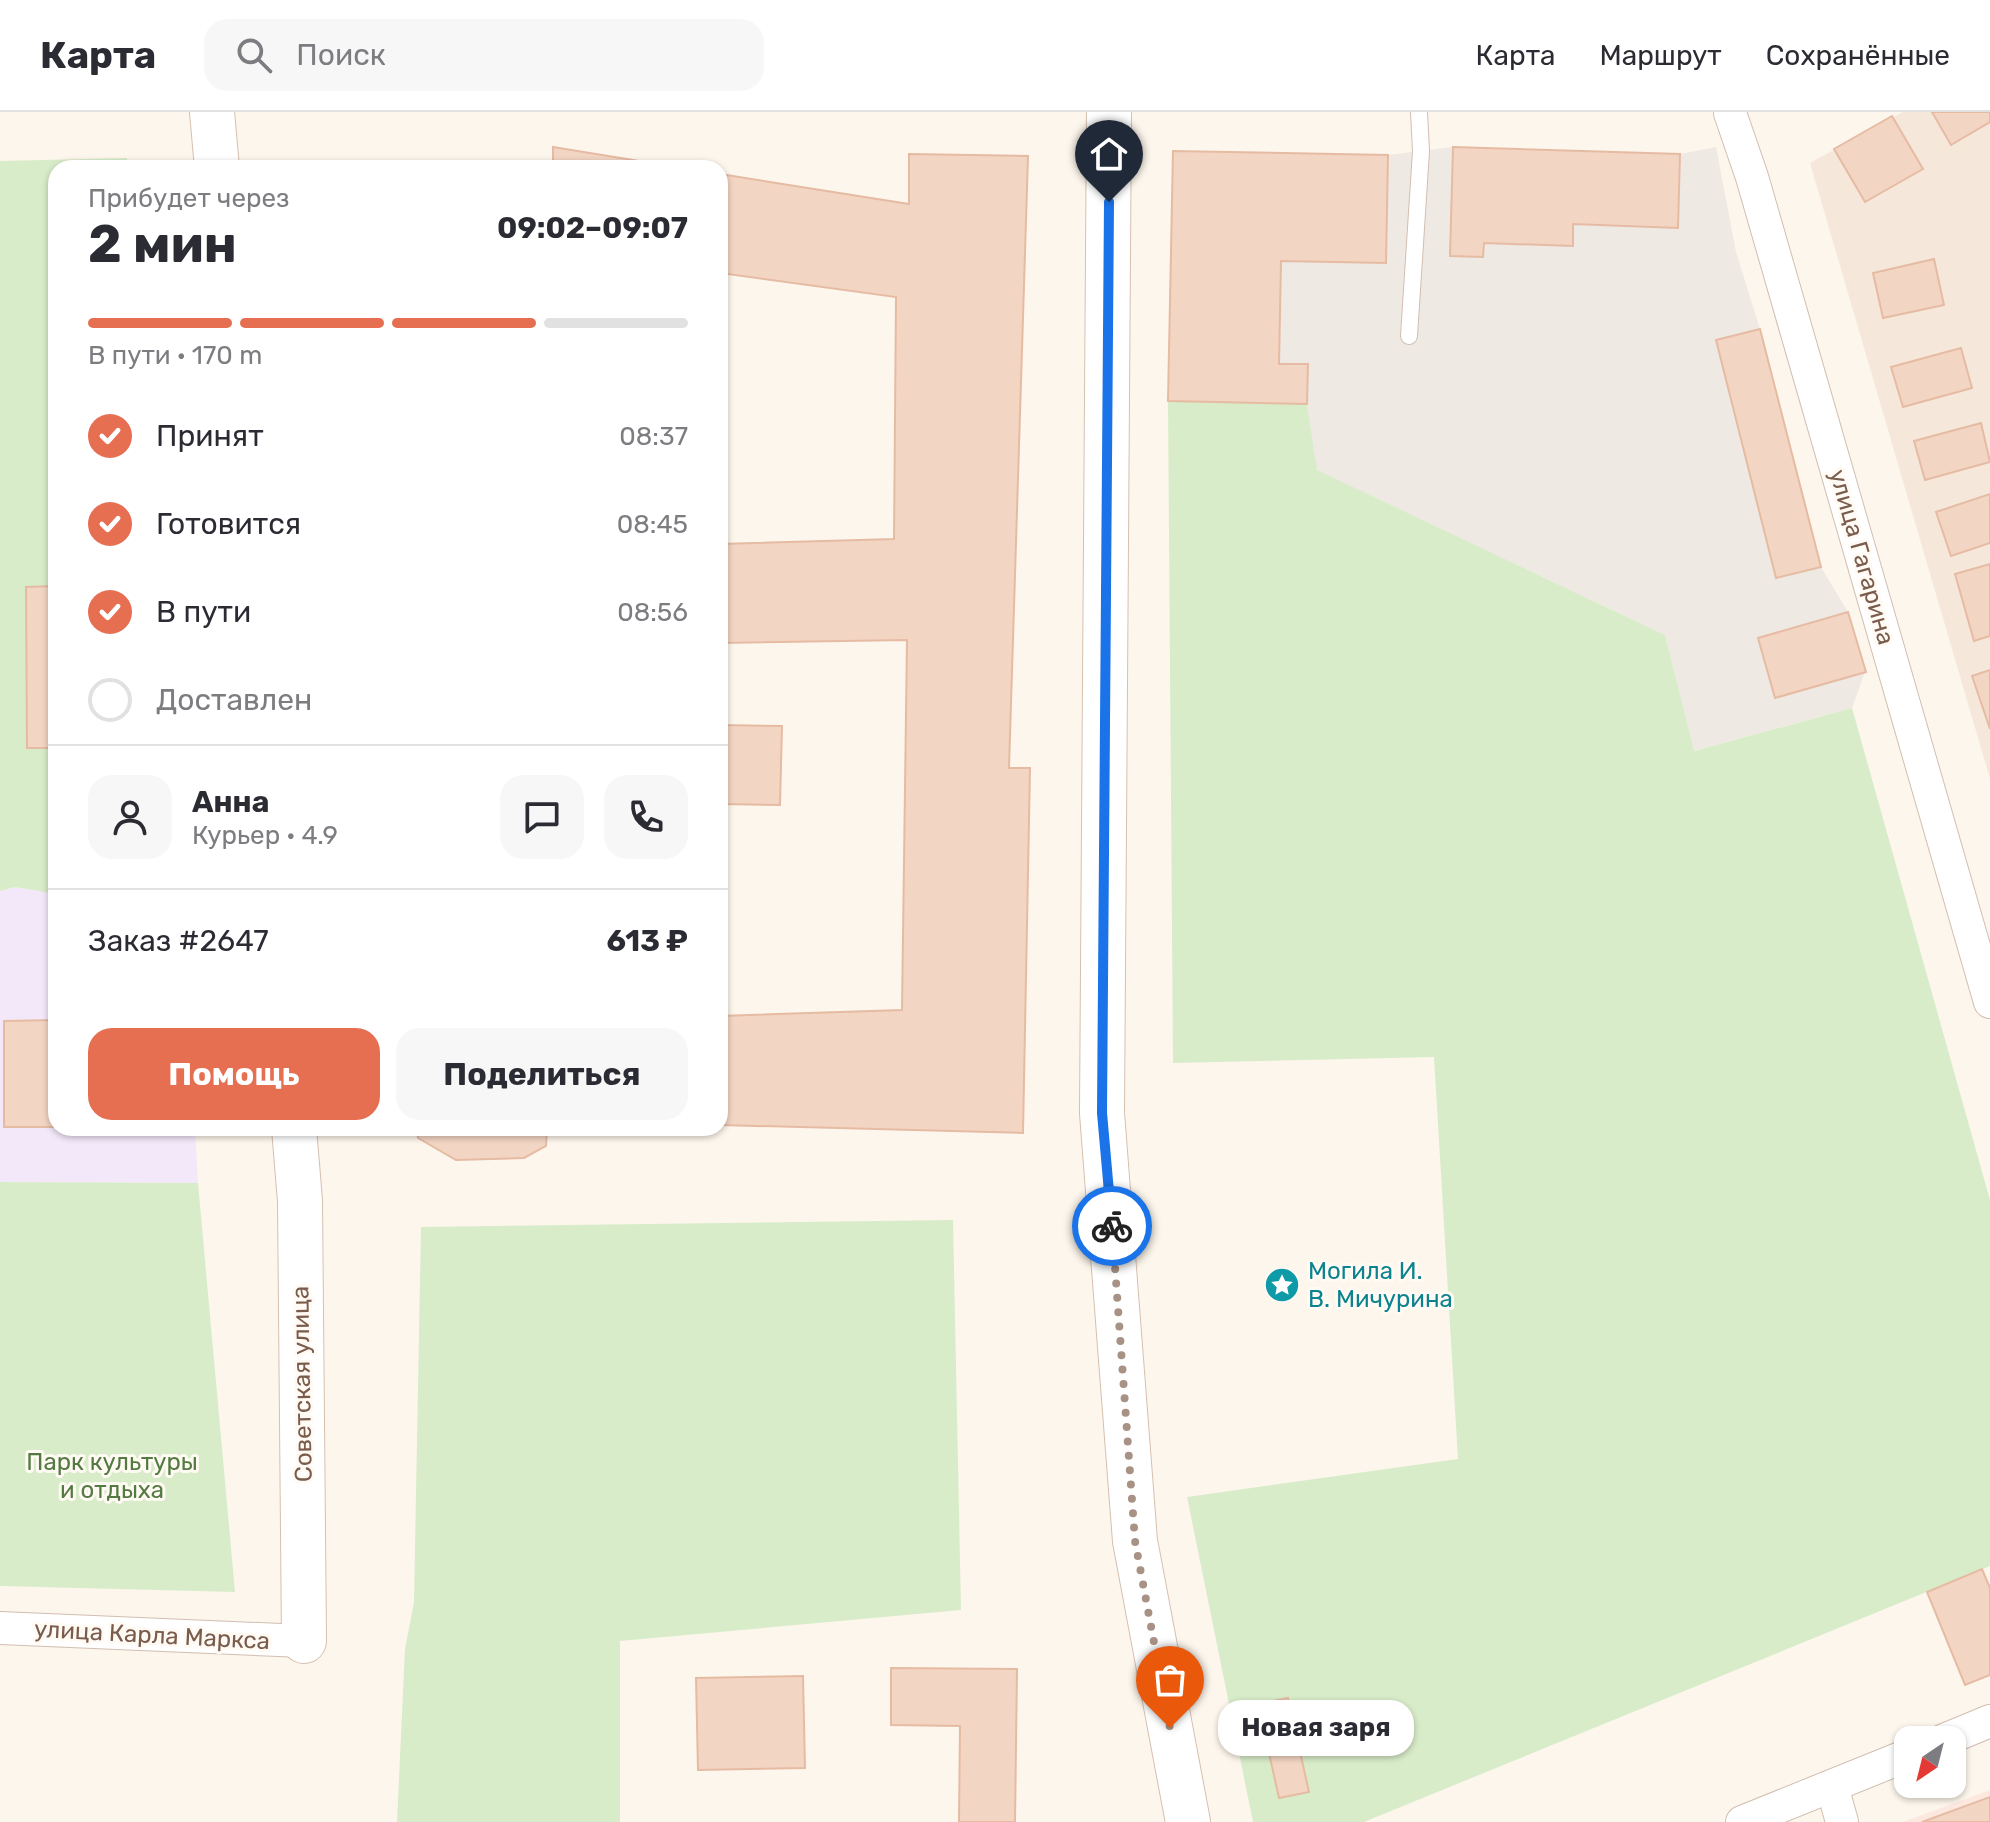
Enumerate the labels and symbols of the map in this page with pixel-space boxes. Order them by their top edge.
pin [1075,120,1143,202]
street label: улица Гагарина [1824,466,1900,648]
courier [1072,1186,1152,1266]
place label: Могила И. В. Мичурина [1308,1257,1453,1313]
place icon: Могила И. В. Мичурина [1263,1266,1301,1304]
street label: Советская улица [286,1286,318,1482]
park label: Парк культуры и отдыха [26,1448,198,1504]
street label: улица Карла Маркса [33,1615,271,1655]
pin [1136,1646,1204,1728]
callout: Новая заря [1218,1700,1414,1756]
north arrow [1894,1726,1966,1798]

